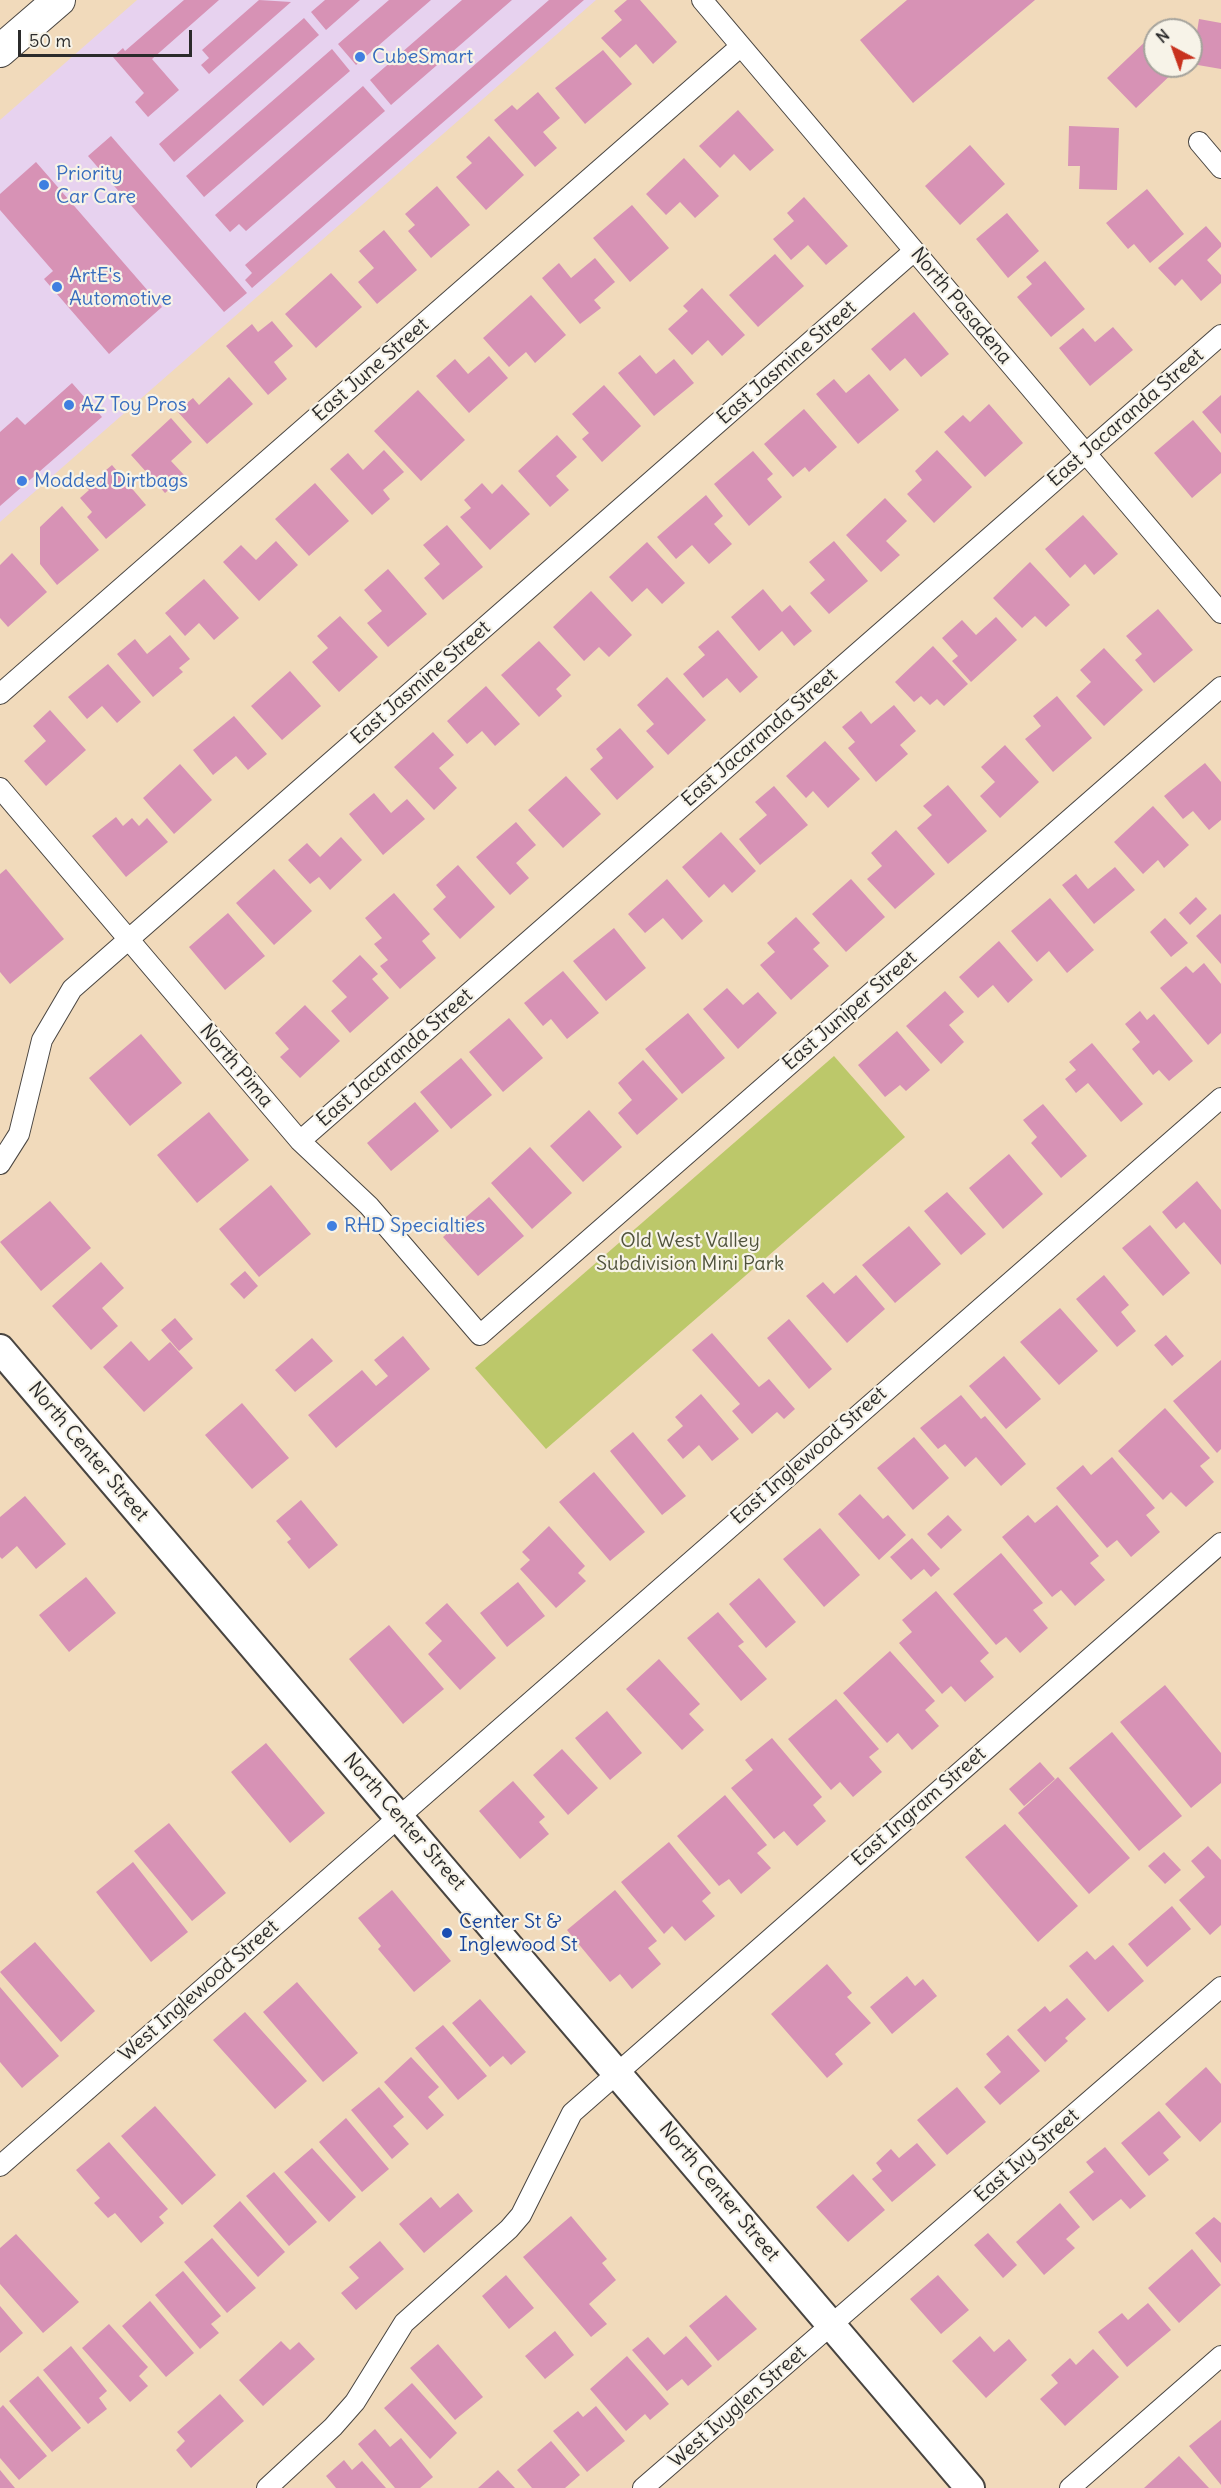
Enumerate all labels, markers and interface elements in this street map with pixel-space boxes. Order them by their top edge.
scale bar [21,18,195,56]
north arrow [1143,18,1203,78]
text: N [1152,25,1173,47]
text: 50 m [29,29,71,52]
place label: CubeSmart [372,45,473,69]
marker: CubeSmart [353,50,367,64]
place label: Priority Car Care [56,162,136,209]
marker: Priority Car Care [37,178,51,192]
street label: North Pasadena [905,243,1017,369]
place label: ArtE's Automotive [69,264,172,311]
marker: ArtE's Automotive [50,280,64,294]
street label: East Jasmine Street [712,296,862,430]
street label: East June Street [308,313,434,427]
street label: East Jacaranda Street [1043,344,1209,492]
place label: AZ Toy Pros [81,393,187,417]
marker: AZ Toy Pros [62,398,76,412]
place label: Modded Dirtbags [34,469,188,493]
marker: Modded Dirtbags [15,474,29,488]
street label: East Jasmine Street [346,616,496,750]
street label: East Jacaranda Street [677,664,843,812]
street label: East Juniper Street [778,946,922,1076]
street label: East Jacaranda Street [312,984,478,1132]
street label: North Pima [194,1019,278,1113]
place label: RHD Specialties [344,1214,485,1238]
marker: RHD Specialties [325,1219,339,1233]
park label: Old West Valley Subdivision Mini Park [596,1229,784,1276]
street label: North Center Street [23,1377,153,1527]
street label: East Inglewood Street [726,1382,892,1530]
street label: East Ingram Street [847,1742,991,1872]
street label: North Center Street [338,1748,470,1896]
place label: Center St & Inglewood St [459,1910,578,1957]
street label: West Inglewood Street [114,1915,284,2067]
marker: Center St & Inglewood St [440,1926,454,1940]
street label: East Ivy Street [970,2104,1084,2208]
street label: North Center Street [654,2117,784,2267]
street label: West Ivyglen Street [664,2341,812,2473]

